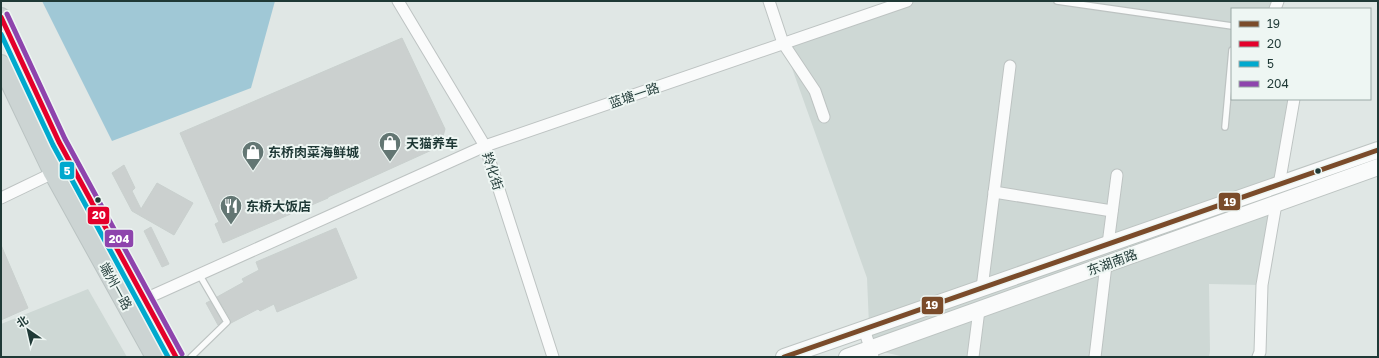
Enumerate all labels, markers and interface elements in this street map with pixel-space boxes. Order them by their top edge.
legend [1231,8,1371,100]
text: 19 [1267,16,1280,31]
text: 20 [1267,36,1281,51]
text: 5 [1267,56,1274,71]
text: 204 [1267,76,1289,91]
street label: 蓝塘一路 [607,79,661,111]
shop icon: 天猫养车 [377,130,403,163]
place label: 天猫养车 [406,135,458,151]
shop icon: 东桥肉菜海鲜城 [240,139,266,172]
place label: 东桥肉菜海鲜城 [268,144,359,160]
street label: 羚化街 [479,150,507,192]
line badge: 5 [59,161,75,180]
text: 5 [64,164,71,177]
unlabelled marker [1313,166,1323,176]
line badge: 19 [1218,192,1241,211]
restaurant icon: 东桥大饭店 [218,193,244,226]
unlabelled marker [93,195,103,205]
text: 19 [1224,195,1236,208]
place label: 东桥大饭店 [246,198,311,214]
line badge: 20 [87,206,110,225]
text: 20 [92,208,106,221]
line badge: 204 [104,229,134,248]
text: 204 [109,232,129,245]
street label: 东湖南路 [1085,246,1139,278]
street label: 端州一路 [96,259,136,313]
line badge: 19 [921,296,944,315]
text: 19 [926,298,938,311]
north arrow [8,310,48,350]
text: 北 [14,313,30,330]

